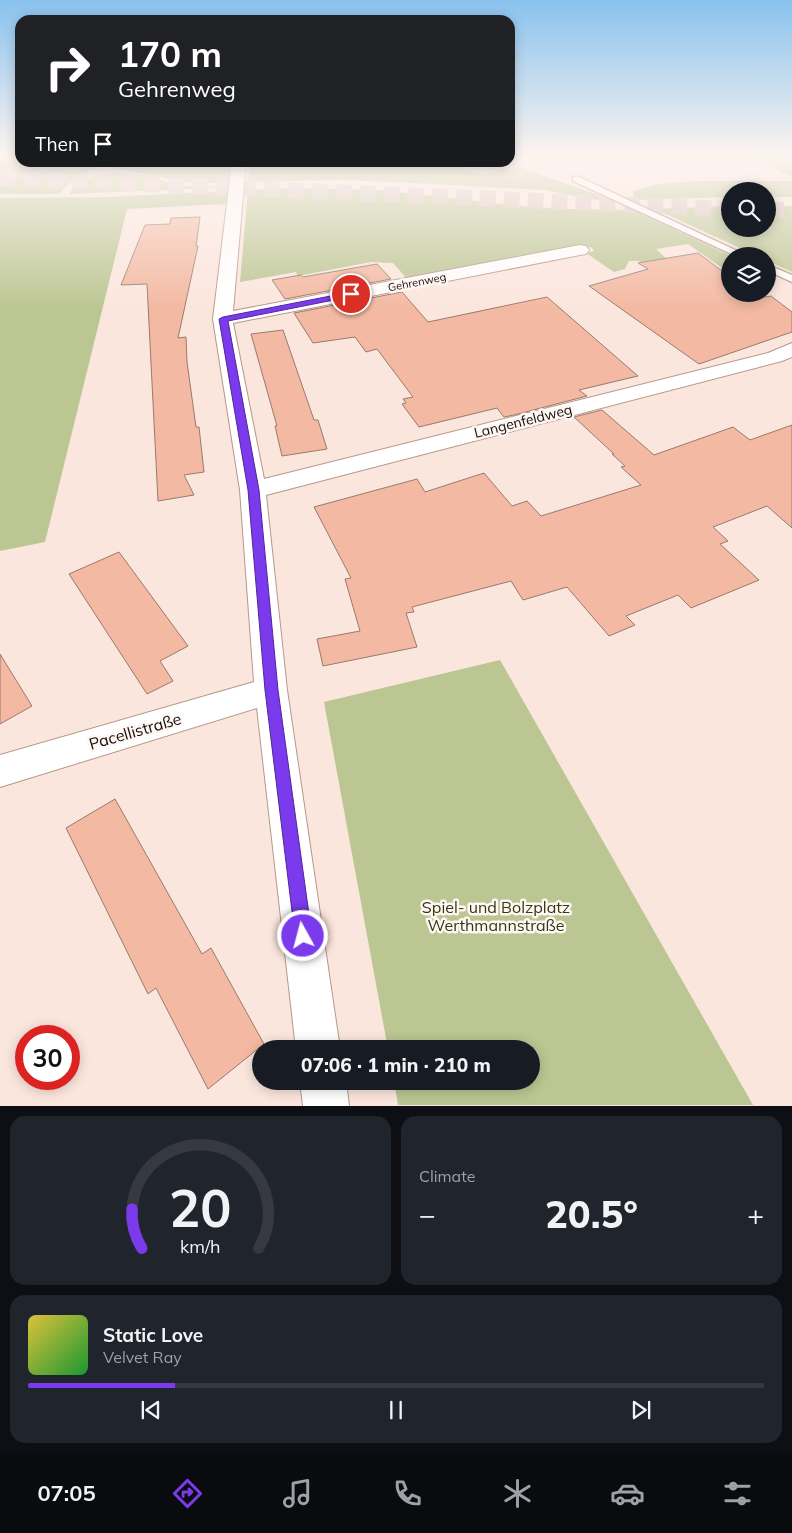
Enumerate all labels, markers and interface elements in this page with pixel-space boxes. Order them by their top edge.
text: 170 m [118,32,222,76]
icon: right [35,35,100,100]
text: Gehrenweg [118,75,236,103]
icon: arrive [89,130,117,158]
text: Then [35,132,79,156]
map controls [721,182,776,302]
button: search [721,182,776,237]
button: layers [721,247,776,302]
street label: Gehrenweg [387,270,447,294]
pin [330,273,372,315]
icon: arrive [337,280,365,308]
street label: Langenfeldweg [472,400,574,442]
street label: Pacellistraße [87,708,183,754]
park label: Spiel- und Bolzplatz Werthmannstraße [422,897,570,935]
position arrow [276,909,328,961]
speed limit sign: 30 [15,1025,80,1090]
text: 07:06 · 1 min · 210 m [301,1053,491,1077]
text: Climate [419,1166,475,1186]
text: 20 [169,1175,232,1240]
text: 20.5° [545,1190,638,1238]
text: − [419,1197,436,1232]
text: + [747,1197,764,1232]
text: km/h [180,1235,221,1257]
text: Static Love [103,1323,203,1347]
text: Velvet Ray [103,1347,182,1367]
icon: previous [137,1396,165,1424]
icon: pause [382,1396,410,1424]
icon: next [627,1396,655,1424]
icon: directions [170,1476,205,1511]
icon: music [280,1476,315,1511]
icon: phone [390,1476,425,1511]
icon: climate [500,1476,535,1511]
icon: car [610,1476,645,1511]
icon: filters [720,1476,755,1511]
text: 07:05 [37,1479,96,1507]

